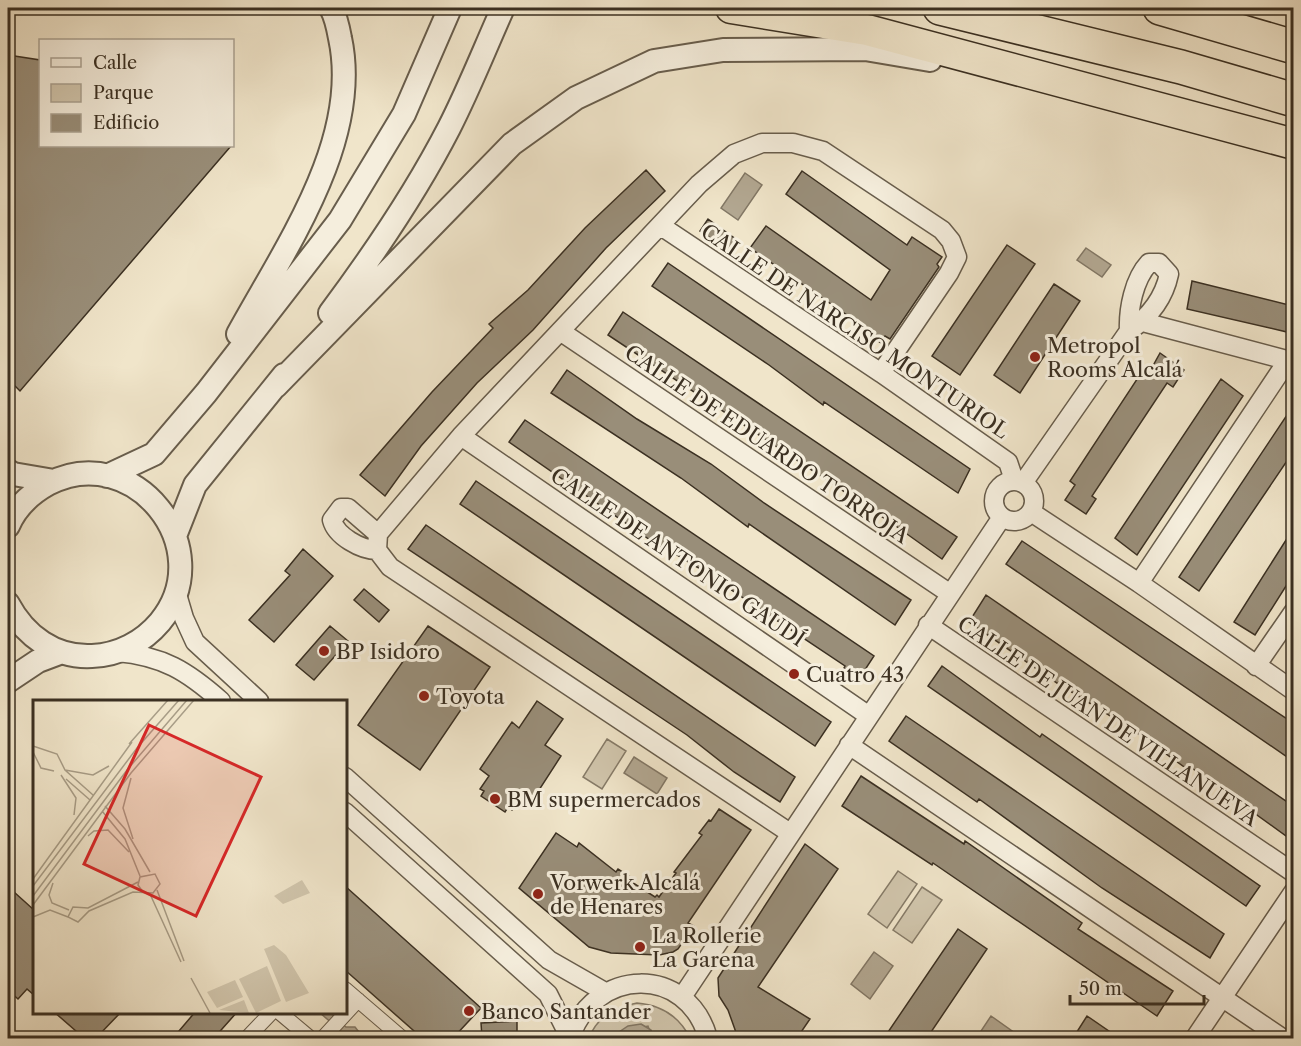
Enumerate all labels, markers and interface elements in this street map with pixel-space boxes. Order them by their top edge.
legend [39,39,234,147]
text: Calle [93,52,137,74]
text: Parque [93,82,154,104]
text: Edificio [93,112,159,134]
street label: CALLE DE NARCISO MONTURIOL [697,218,1014,444]
place label: Metropol Rooms Alcalá [1047,333,1184,382]
street label: CALLE DE EDUARDO TORROJA [620,339,914,549]
marker: Metropol Rooms Alcalá [1028,350,1042,364]
street label: CALLE DE ANTONIO GAUDÍ [546,462,810,652]
street label: CALLE DE JUAN DE VILLANUEVA [953,611,1263,831]
place label: BP Isidoro [336,639,440,664]
marker: BP Isidoro [317,644,331,658]
place label: Cuatro 43 [806,662,904,687]
marker: Cuatro 43 [787,667,801,681]
place label: Toyota [436,684,505,709]
marker: Toyota [417,689,431,703]
inset map [33,700,346,1013]
place label: BM supermercados [507,787,701,812]
marker: BM supermercados [488,792,502,806]
place label: Vorwerk Alcalá de Henares [549,870,701,919]
marker: Vorwerk Alcalá de Henares [531,887,545,901]
place label: La Rollerie La Garena [652,923,761,972]
marker: La Rollerie La Garena [633,940,647,954]
scale bar [1070,968,1204,1006]
text: 50 m [1079,978,1122,1000]
place label: Banco Santander [481,999,651,1024]
marker: Banco Santander [462,1004,476,1018]

